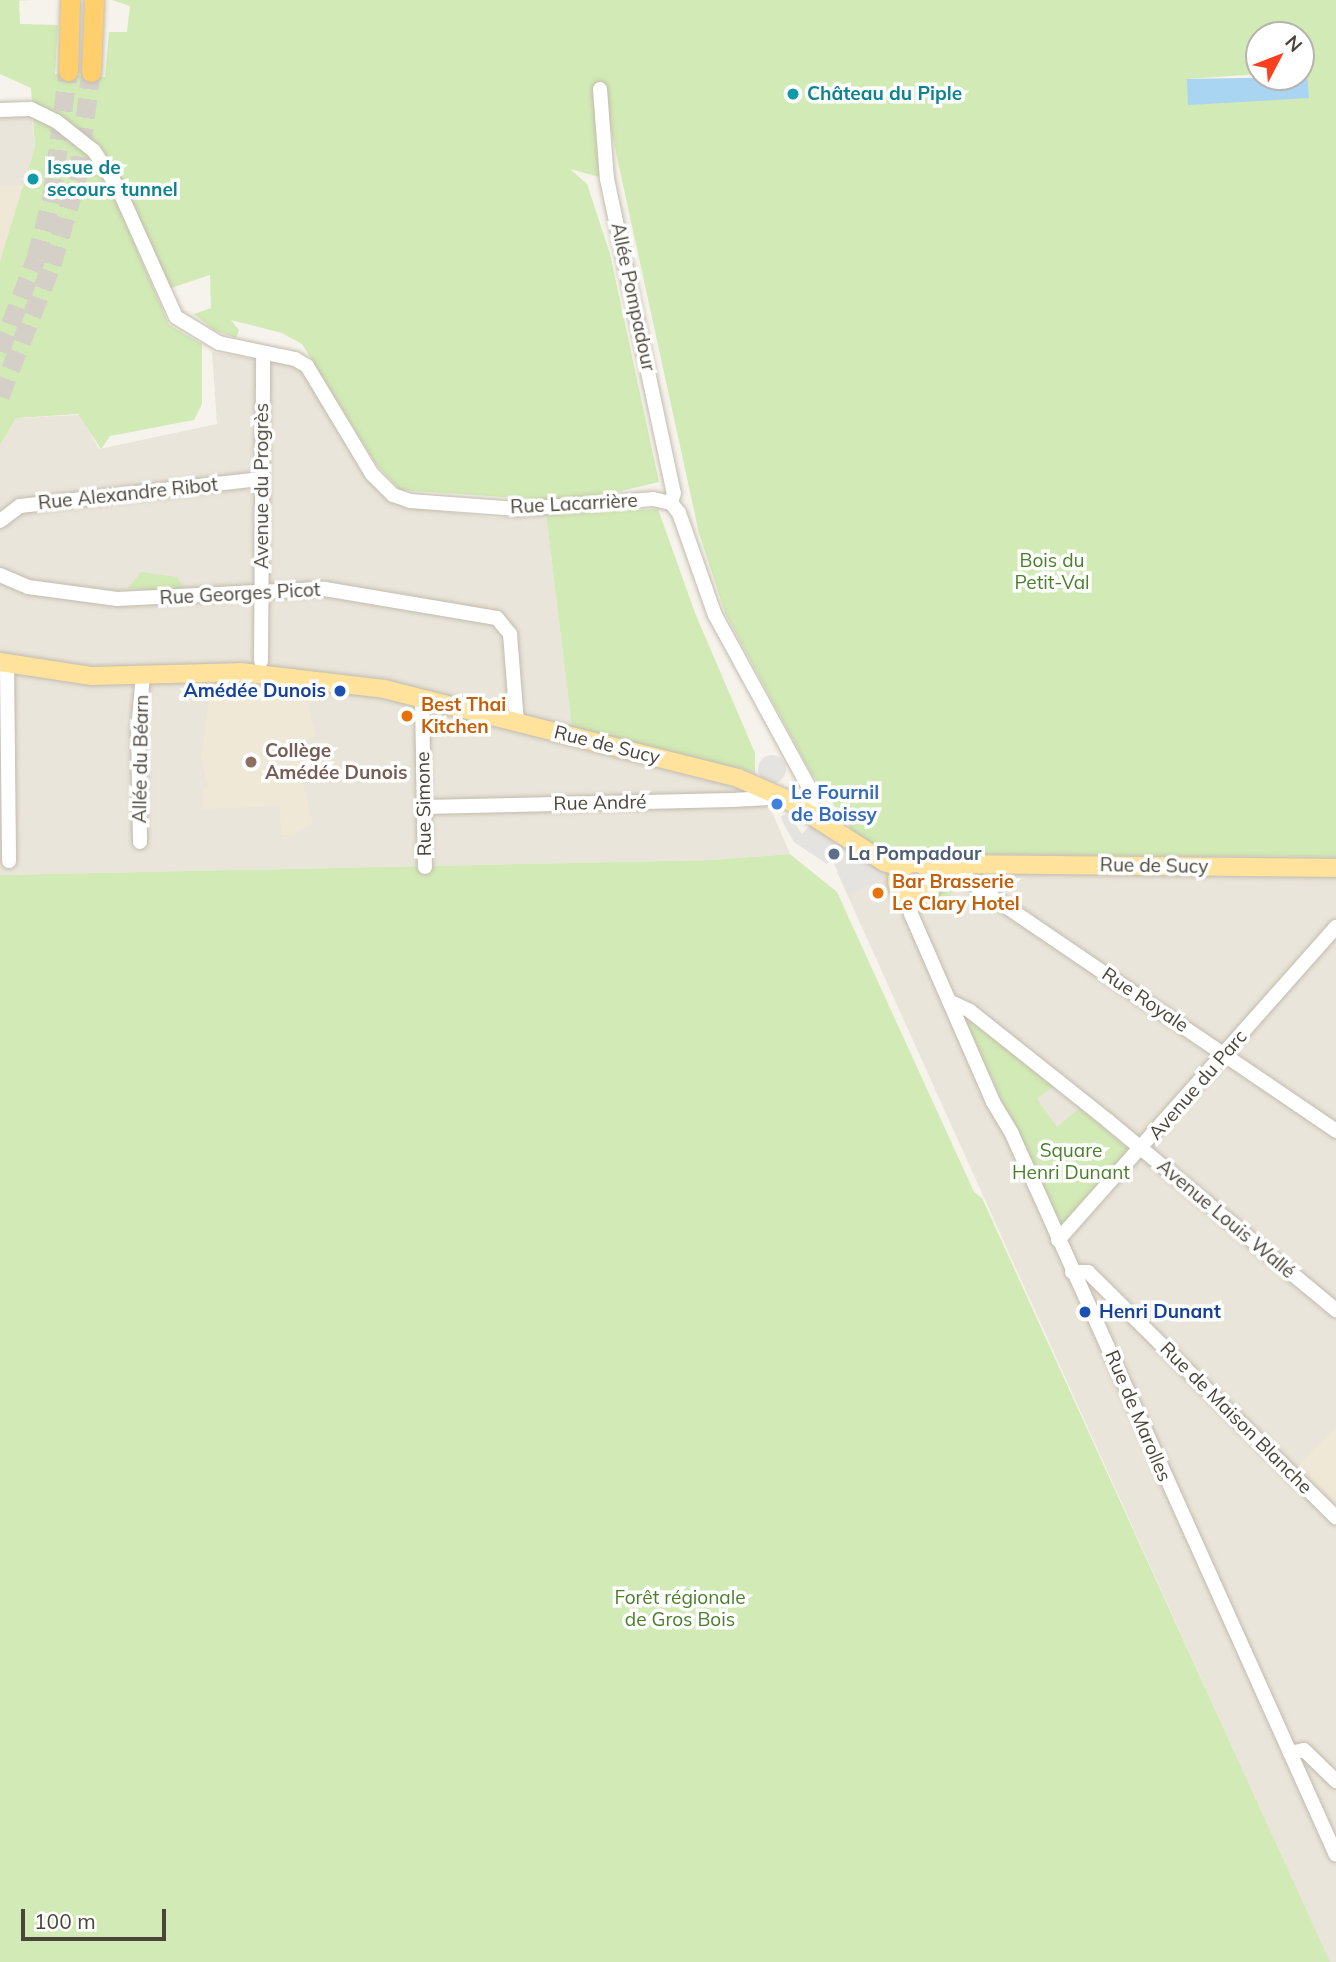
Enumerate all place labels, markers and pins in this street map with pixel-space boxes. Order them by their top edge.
place label: Château du Piple [807,83,962,105]
marker: Château du Piple [785,86,801,102]
place label: Issue de secours tunnel [47,157,178,201]
marker: Issue de secours tunnel [25,171,41,187]
place label: Amédée Dunois [183,680,326,702]
marker: Amédée Dunois [332,683,348,699]
place label: Best Thai Kitchen [421,694,506,738]
marker: Best Thai Kitchen [399,708,415,724]
place label: Collège Amédée Dunois [265,740,408,784]
marker: Collège Amédée Dunois [243,754,259,770]
place label: Le Fournil de Boissy [791,782,879,826]
marker: Le Fournil de Boissy [769,796,785,812]
place label: La Pompadour [848,843,982,865]
marker: La Pompadour [826,846,842,862]
place label: Bar Brasserie Le Clary Hotel [892,871,1020,915]
marker: Bar Brasserie Le Clary Hotel [870,885,886,901]
place label: Henri Dunant [1099,1301,1221,1323]
marker: Henri Dunant [1077,1304,1093,1320]

